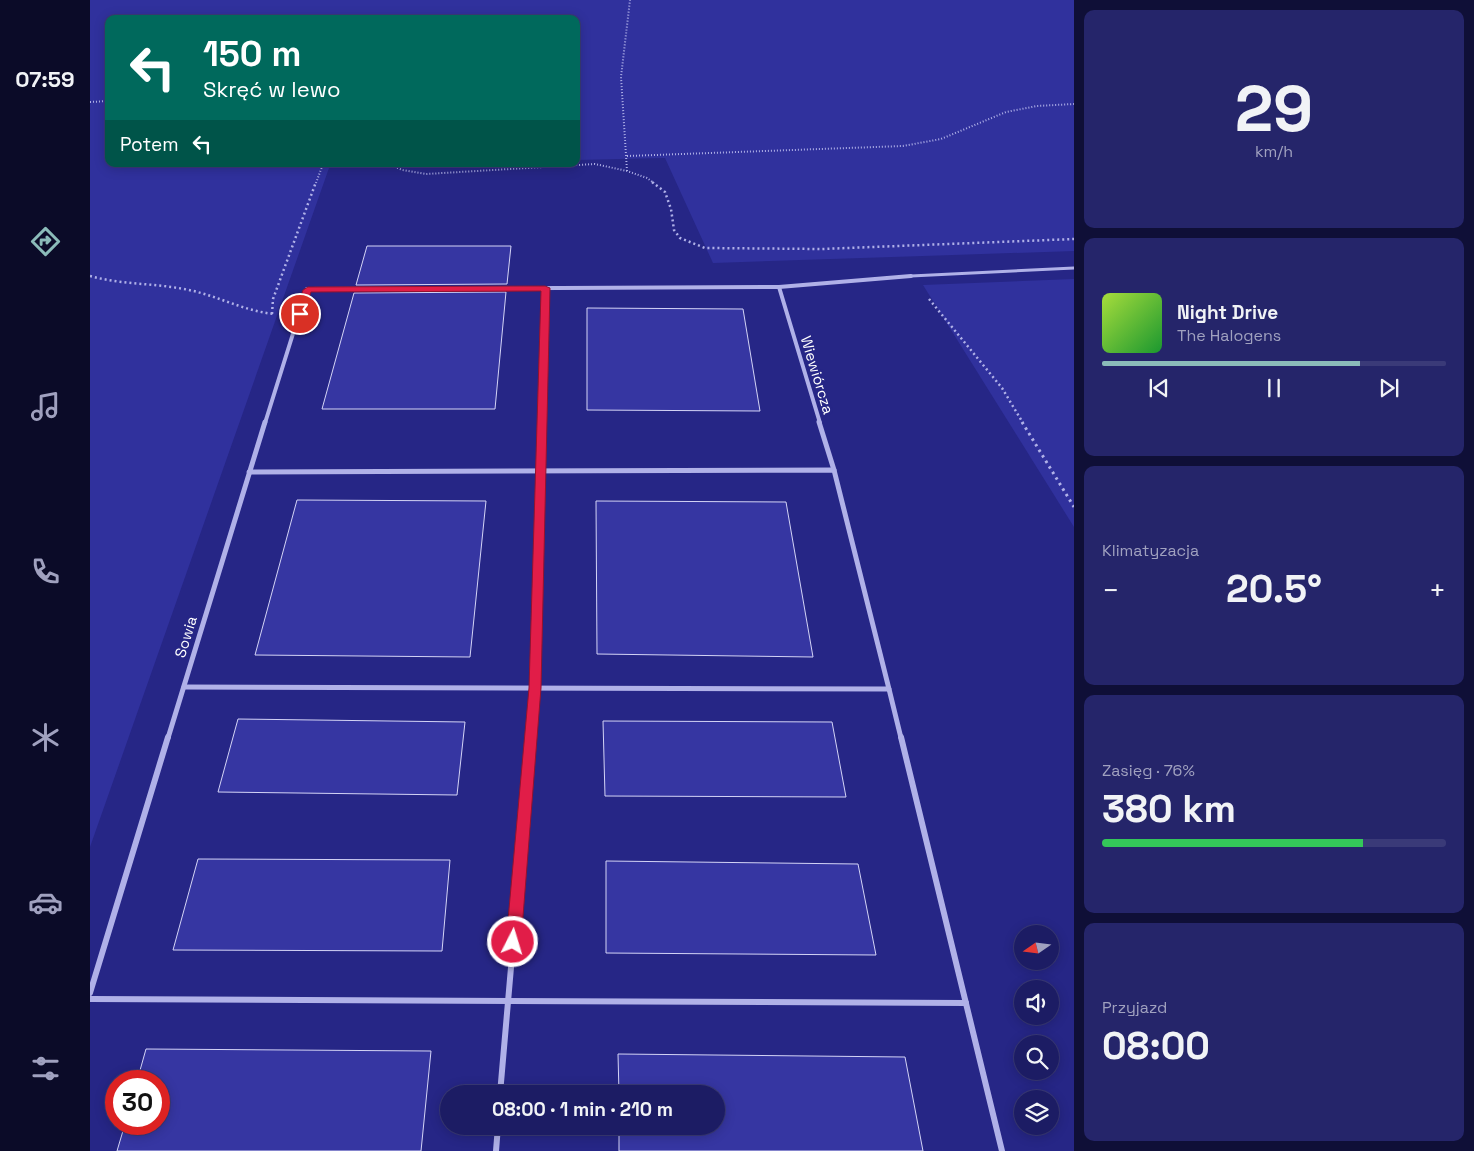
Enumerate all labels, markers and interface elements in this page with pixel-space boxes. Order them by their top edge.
text: 150 m [203,32,301,76]
icon: left [120,35,185,100]
text: 07:59 [15,65,75,93]
text: 29 [1235,67,1313,150]
text: Skręć w lewo [203,75,341,103]
icon: left [188,130,216,158]
text: Potem [120,132,178,157]
text: km/h [1255,141,1293,162]
icon: directions [28,224,63,259]
pin [279,293,321,335]
icon: arrive [286,300,314,328]
text: Night Drive [1177,300,1278,325]
text: The Halogens [1177,325,1281,346]
street label: Wiewiórcza [797,333,839,417]
icon: previous [1145,374,1173,402]
icon: pause [1260,374,1288,402]
icon: next [1375,374,1403,402]
icon: music [28,389,63,424]
text: Klimatyzacja [1102,540,1199,561]
icon: phone [28,554,63,589]
text: 20.5° [1226,565,1322,613]
text: − [1102,572,1119,608]
text: + [1429,572,1446,608]
street label: Sowia [170,613,201,660]
icon: climate [28,720,63,755]
text: Zasięg · 76% [1102,760,1195,781]
text: 380 km [1102,785,1236,833]
icon: car [28,885,63,920]
position arrow [486,915,538,967]
north arrow [1014,925,1059,970]
map controls [1014,925,1059,1135]
button: sound [1014,980,1059,1025]
text: Przyjazd [1102,997,1167,1018]
text: 08:00 [1102,1022,1210,1070]
button: search [1014,1035,1059,1080]
icon: filters [28,1051,63,1086]
speed limit sign: 30 [105,1070,170,1135]
button: layers [1014,1090,1059,1135]
text: 08:00 · 1 min · 210 m [492,1097,673,1122]

